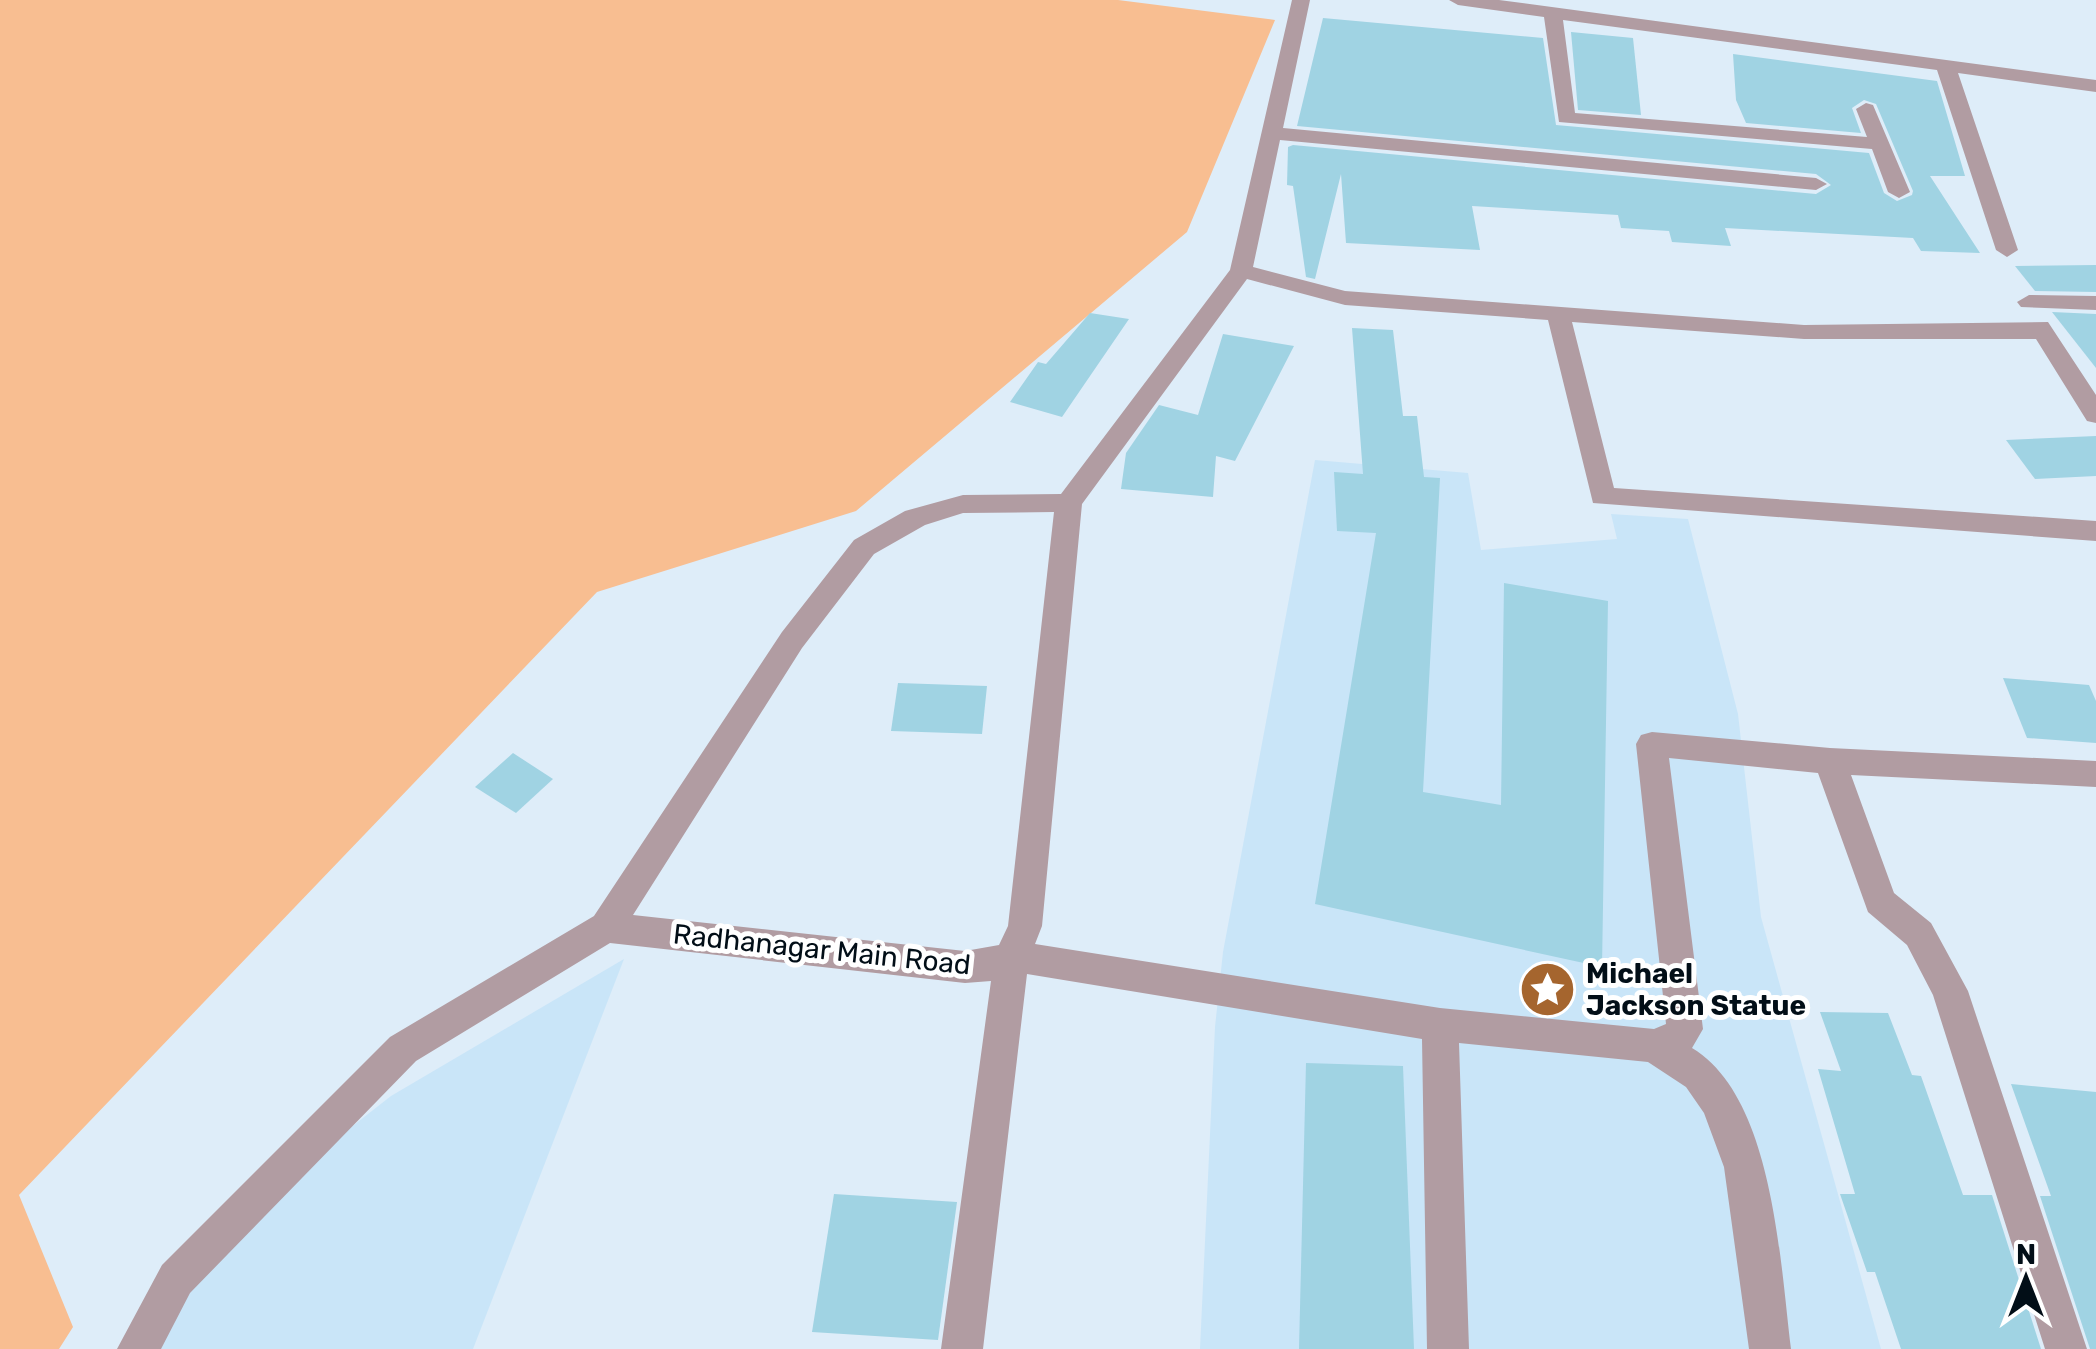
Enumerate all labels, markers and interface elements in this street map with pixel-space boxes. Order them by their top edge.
street label: Radhanagar Main Road [672,917,972,982]
place label: Michael Jackson Statue [1586,957,1806,1022]
place icon: Michael Jackson Statue [1517,959,1577,1019]
north arrow [1976,1229,2076,1329]
text: N [2016,1238,2036,1271]

